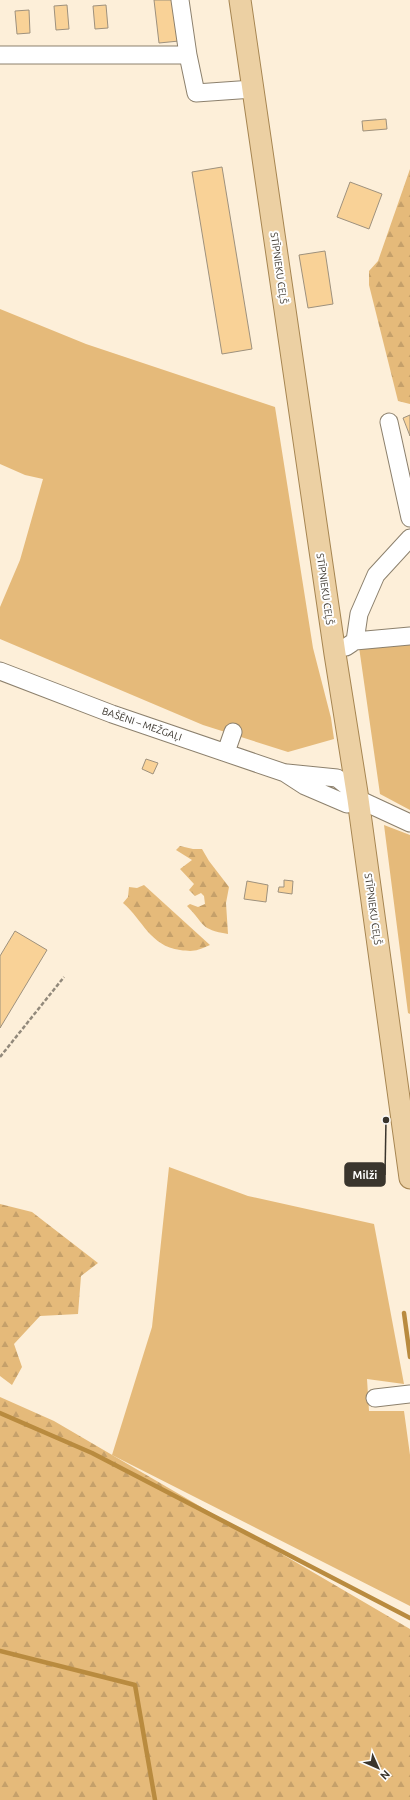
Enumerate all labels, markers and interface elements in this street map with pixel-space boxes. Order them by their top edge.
street label: STĪPNIEKU CEĻŠ [269,231,290,304]
street label: STĪPNIEKU CEĻŠ [315,552,336,625]
street label: BAŠĒNI – MEŽGAĻI [101,704,184,743]
street label: STĪPNIEKU CEĻŠ [363,872,384,945]
callout: Milži [345,1163,385,1186]
text: Milži [353,1169,377,1181]
north arrow [358,1748,398,1788]
text: N [378,1768,392,1782]

